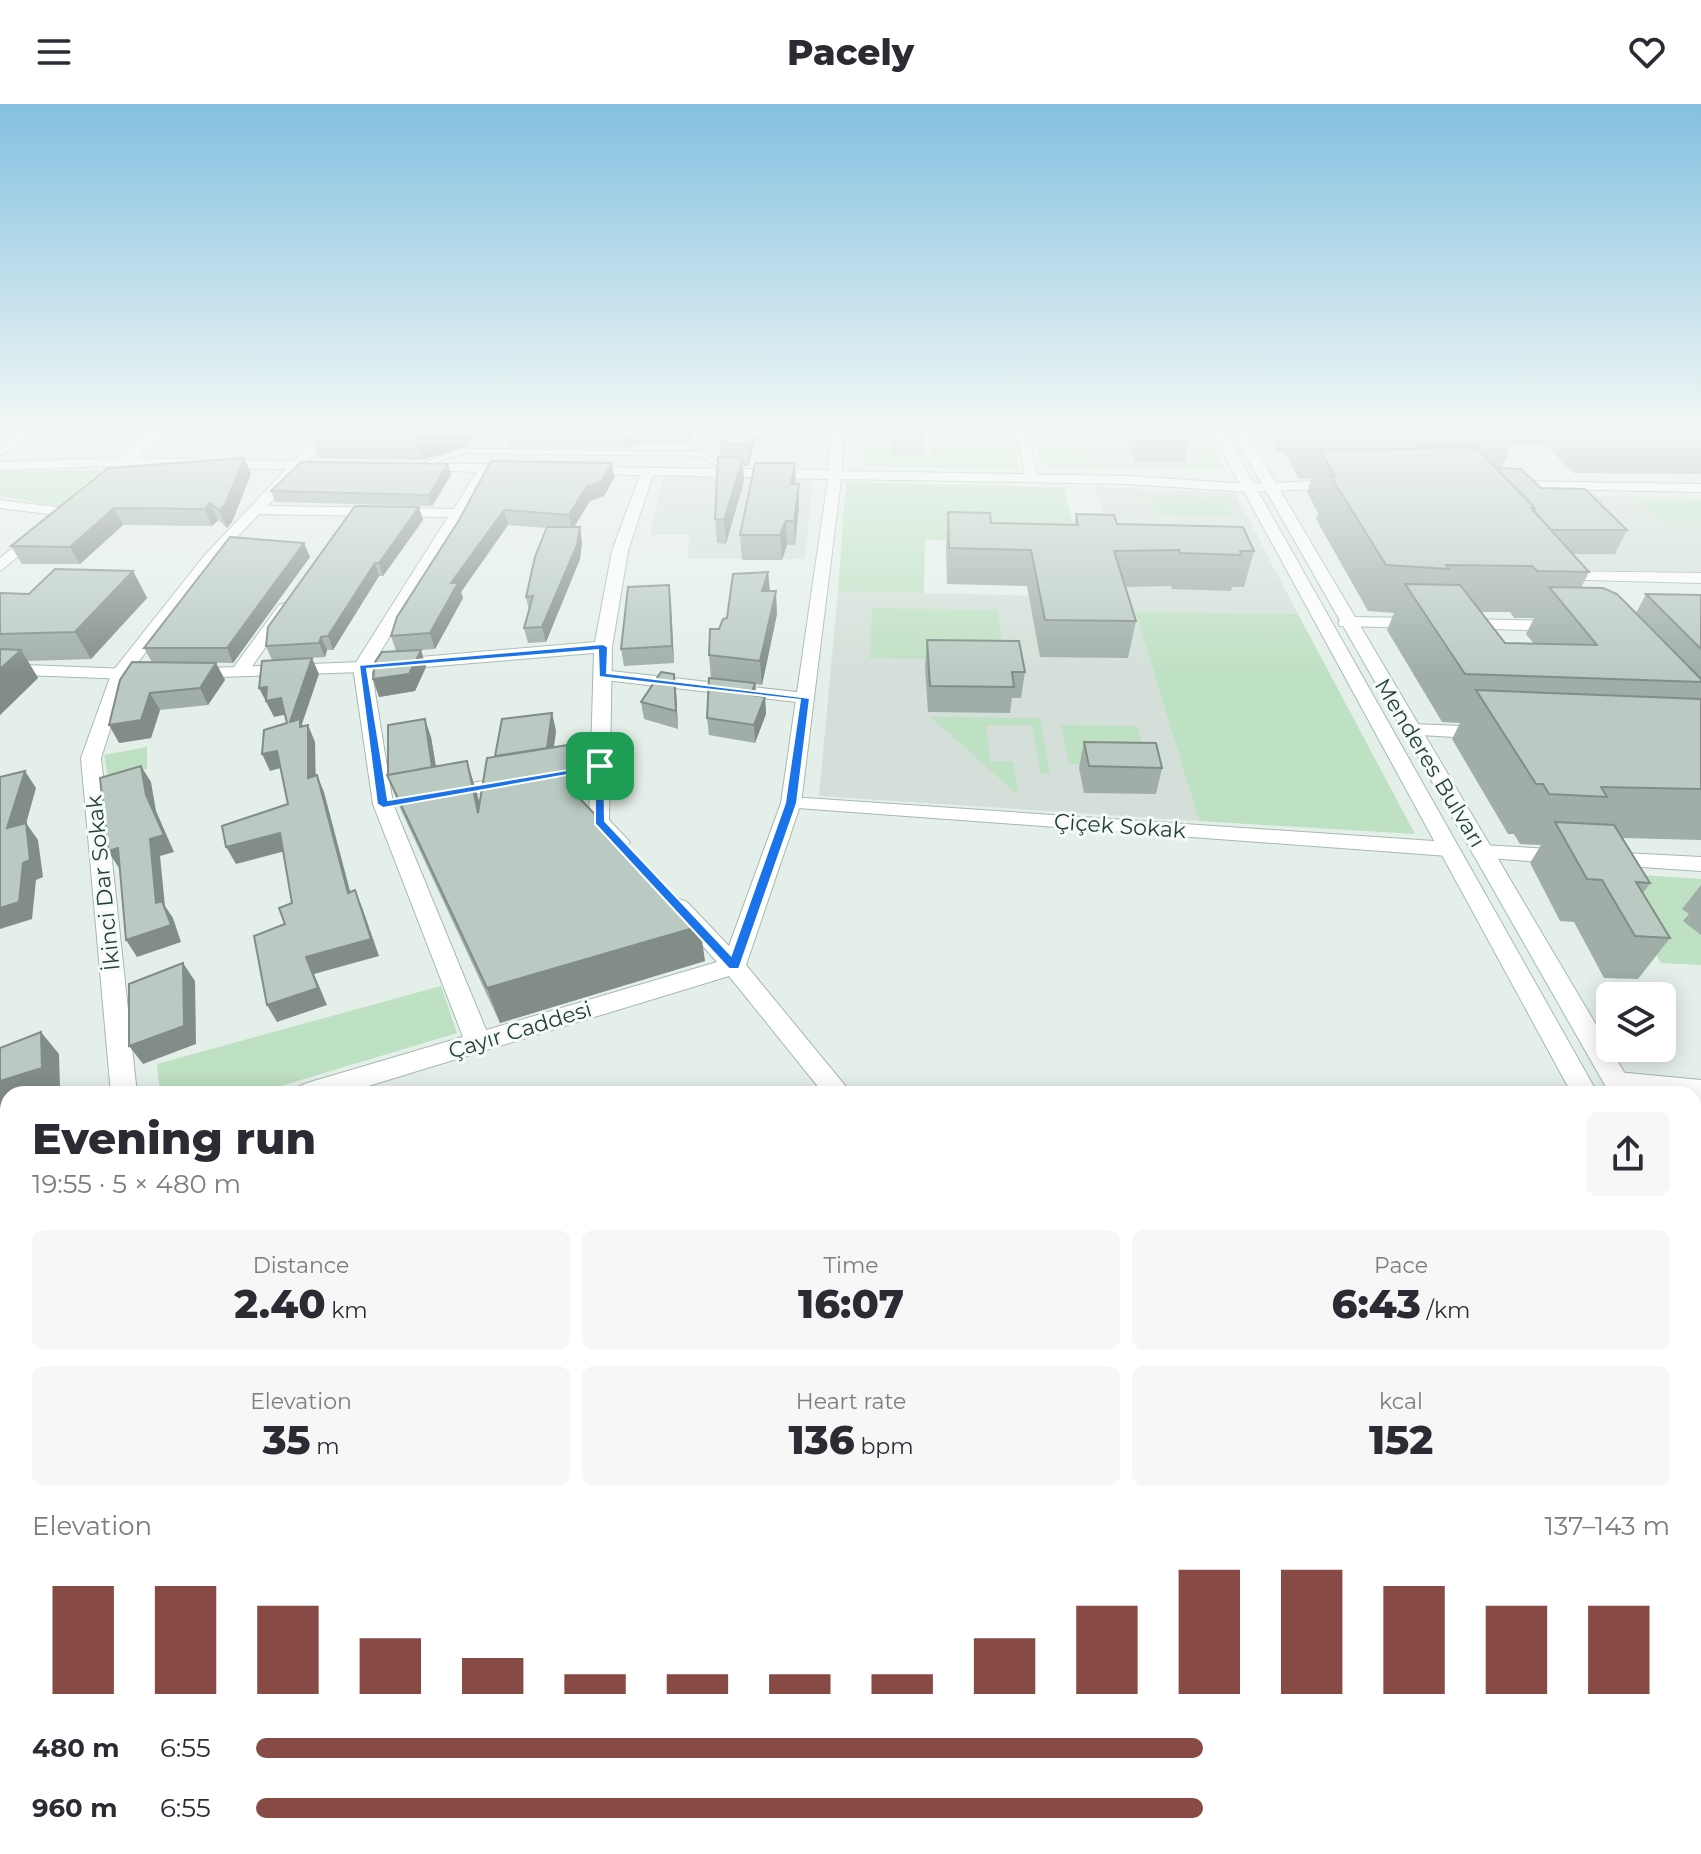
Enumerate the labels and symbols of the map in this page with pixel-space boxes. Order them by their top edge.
street label: Menderes Bulvarı [1369,674,1491,852]
pin [566,732,634,800]
street label: İkinci Dar Sokak [80,793,126,972]
street label: Çiçek Sokak [1053,808,1188,844]
street label: Çayır Caddesi [445,995,595,1065]

